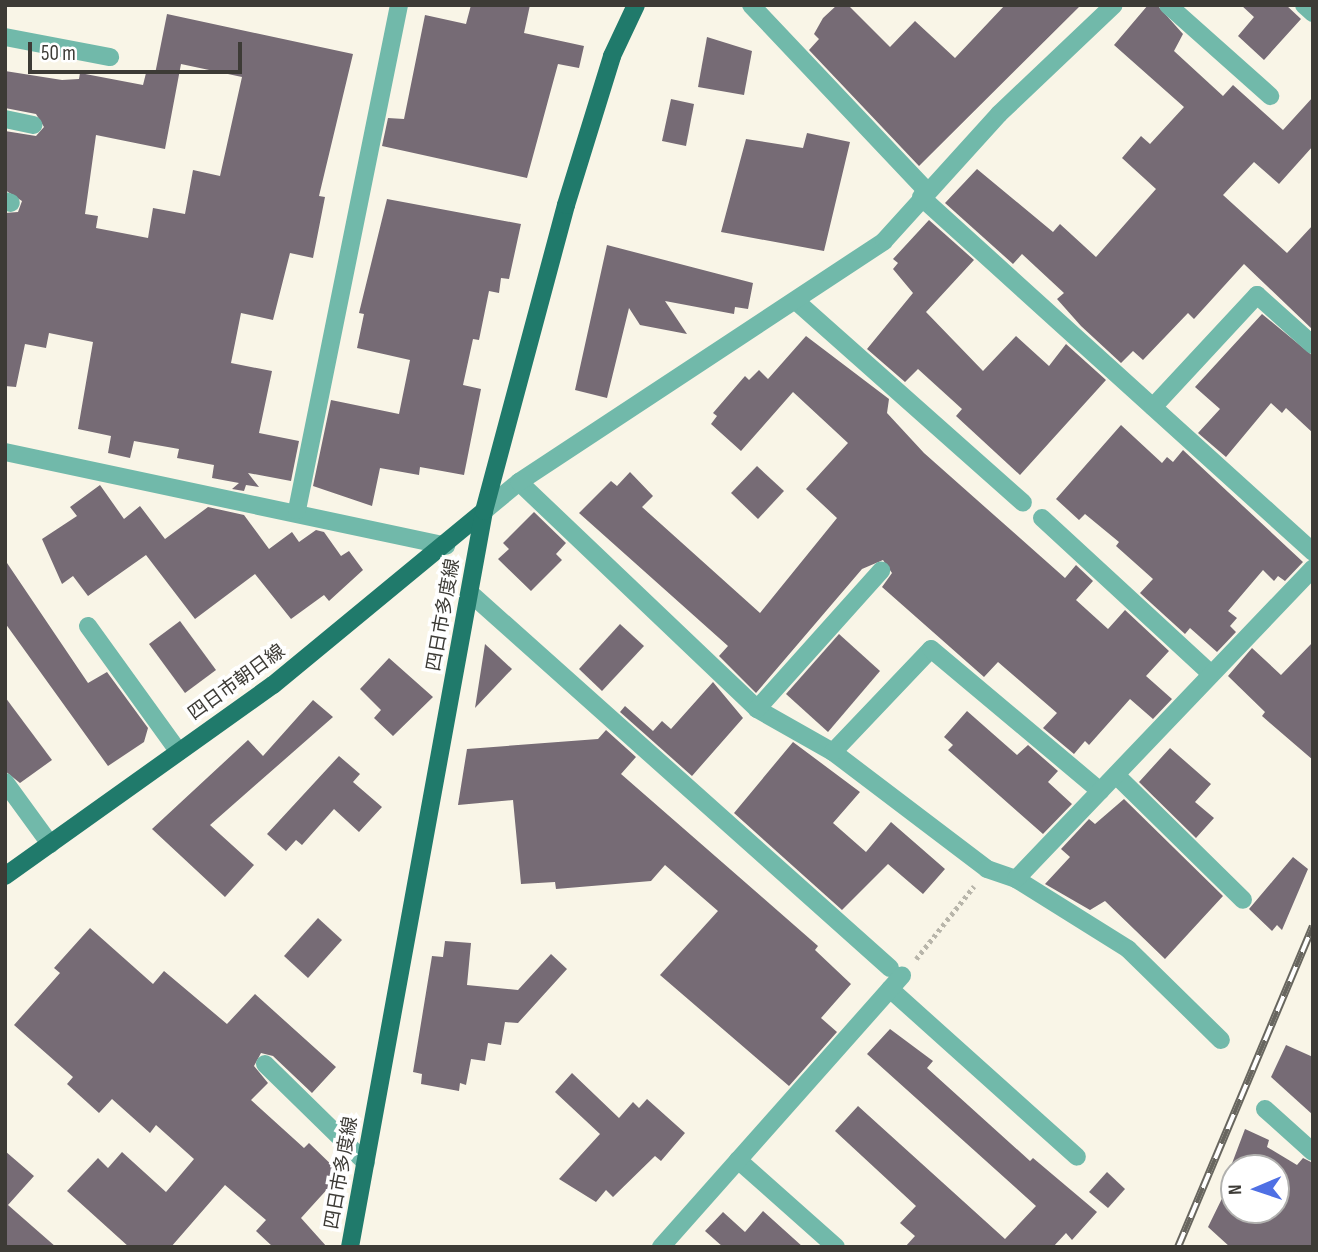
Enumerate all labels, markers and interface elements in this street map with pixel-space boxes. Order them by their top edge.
scale bar [32,28,245,72]
text: 50 m [41,41,76,66]
street label: 四日市多度線 [423,557,465,673]
street label: 四日市朝日線 [184,640,290,726]
street label: 四日市多度線 [321,1115,363,1231]
north arrow [1220,1154,1290,1224]
text: N [1224,1184,1247,1195]

